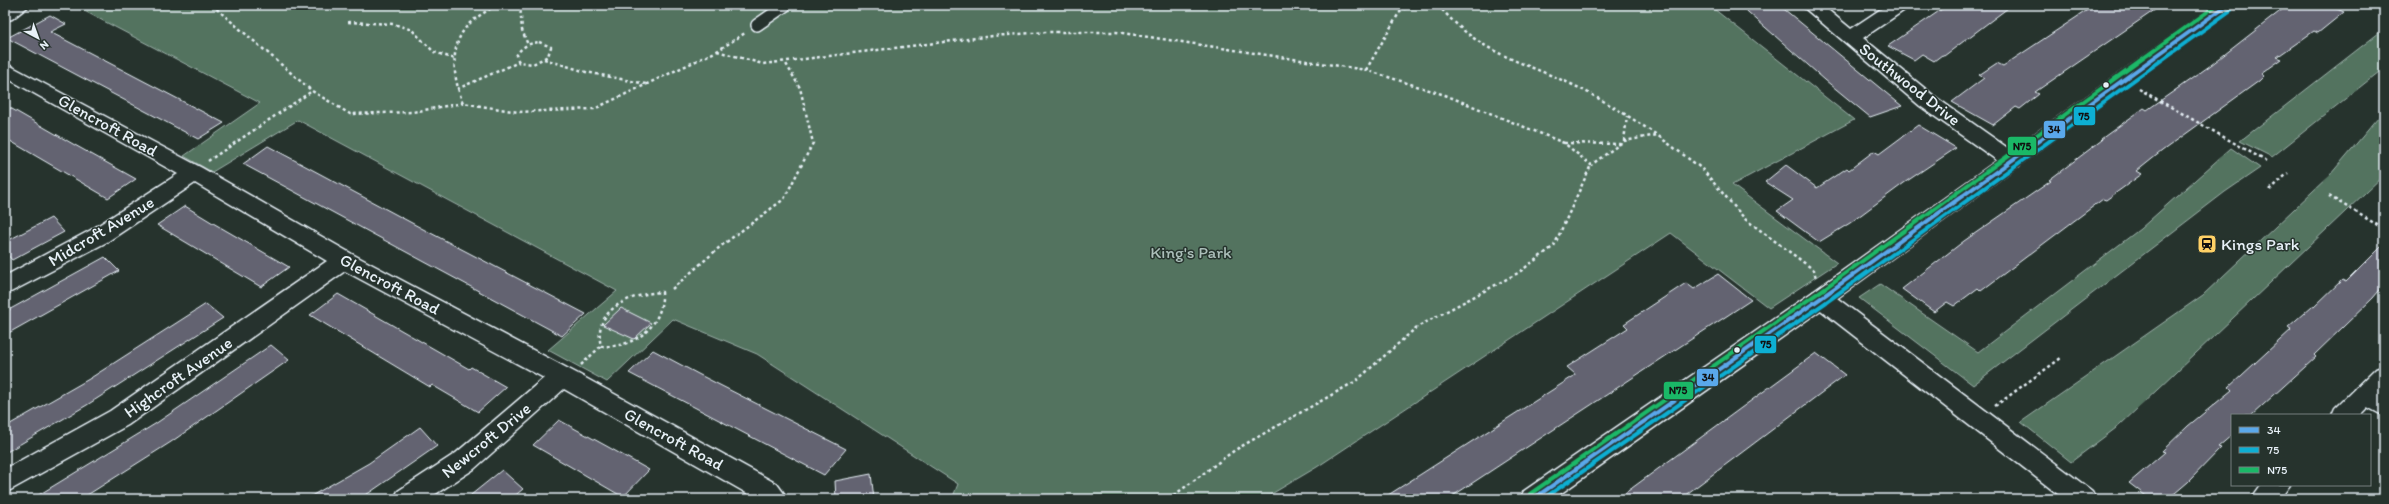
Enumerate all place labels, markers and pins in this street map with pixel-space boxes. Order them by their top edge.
unlabelled marker [2101,80,2111,90]
station icon: Kings Park [2196,233,2218,255]
place label: Kings Park [2221,234,2300,254]
unlabelled marker [1732,345,1742,355]

